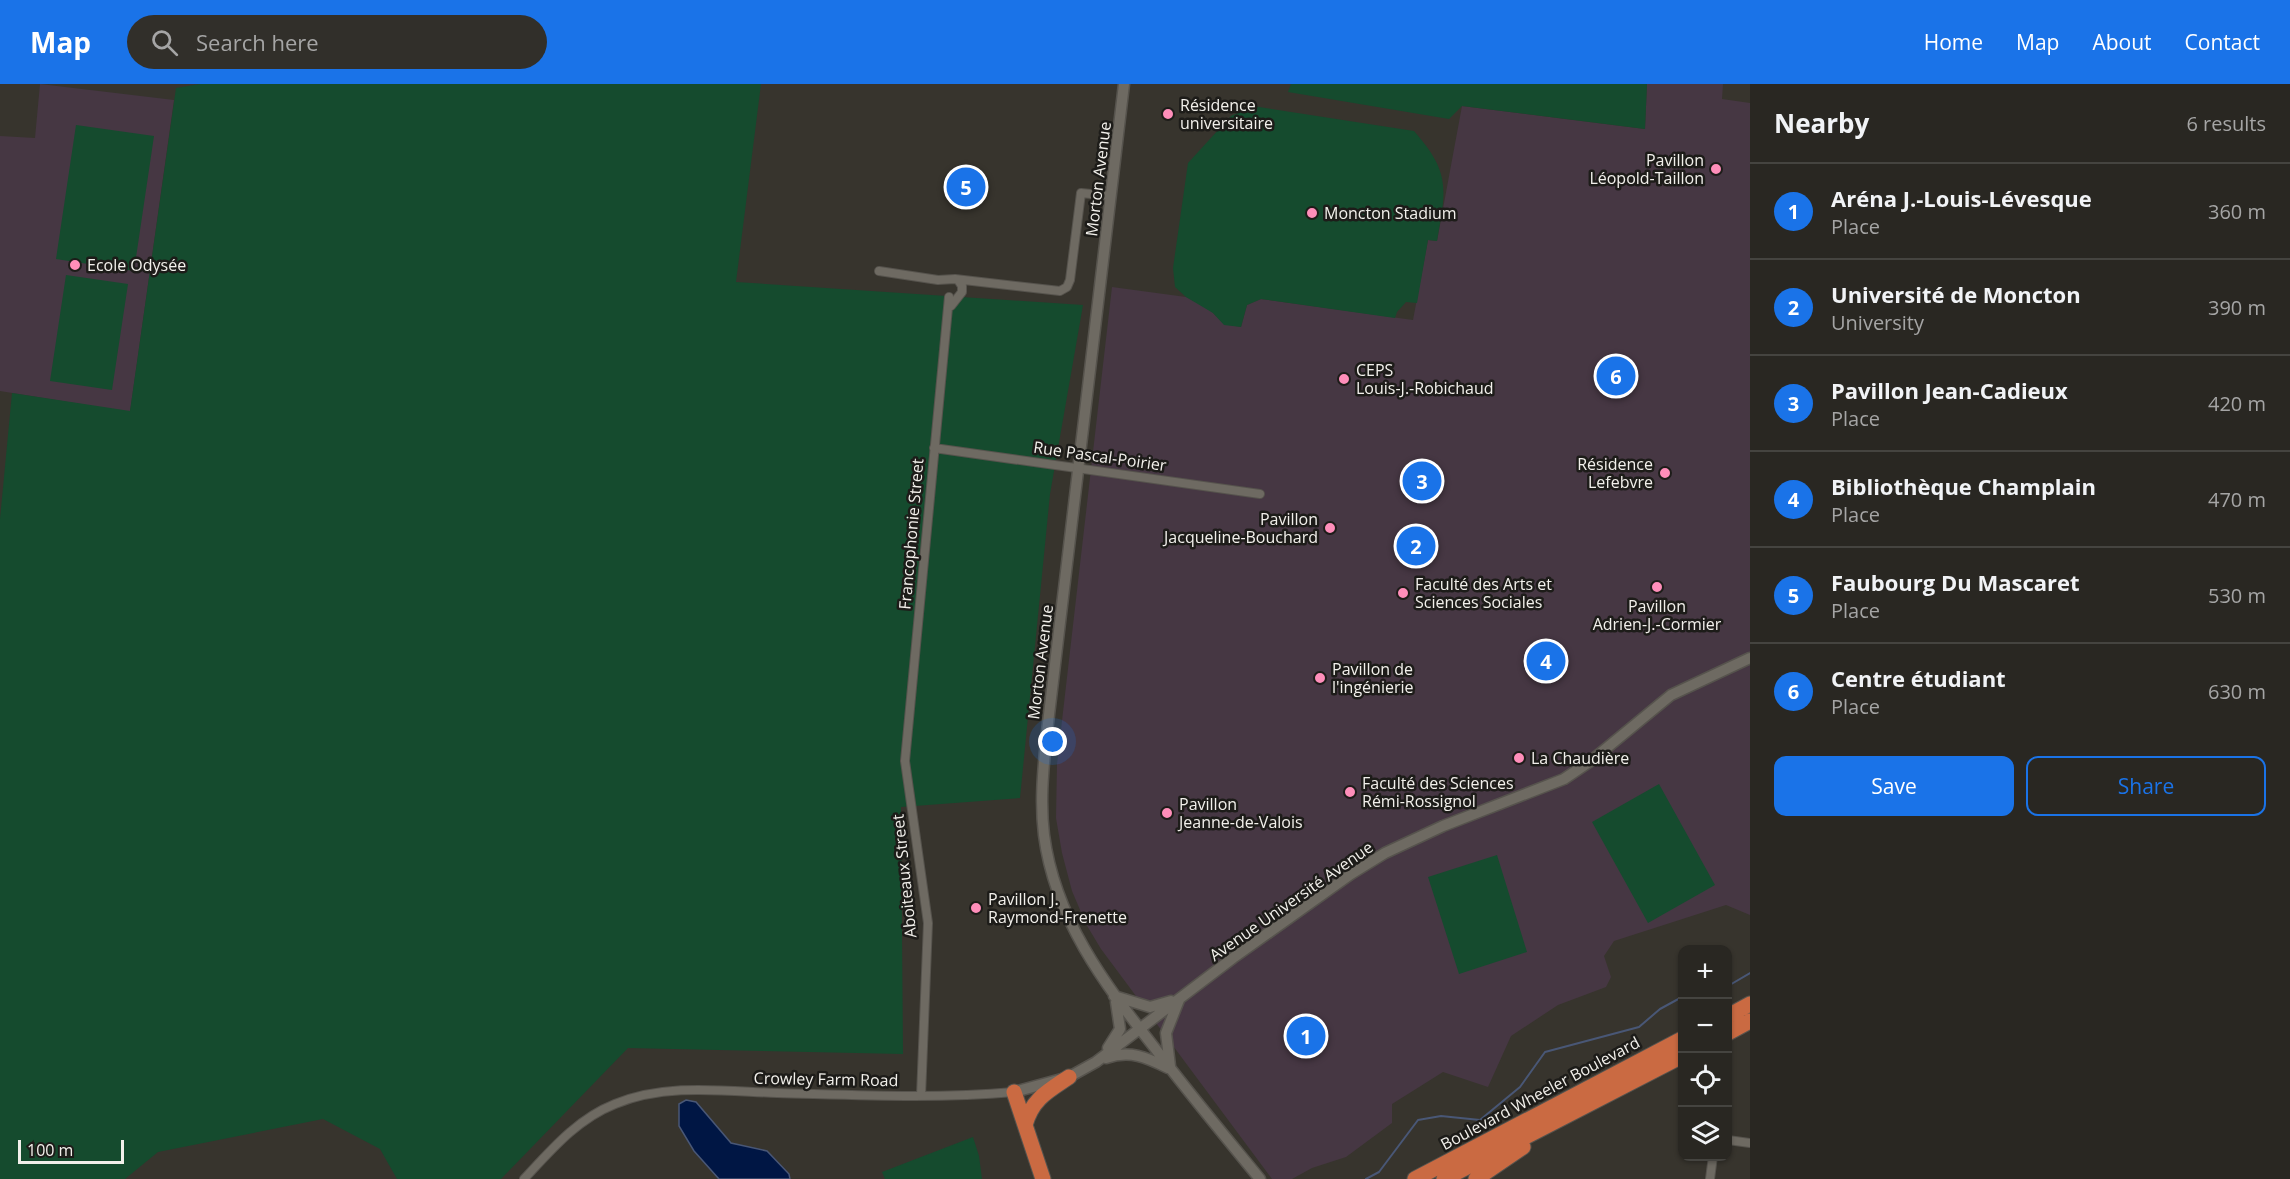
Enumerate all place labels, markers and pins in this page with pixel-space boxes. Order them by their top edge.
place label: Résidence universitaire [1180,94,1273,134]
marker: Résidence universitaire [1161,107,1175,121]
place label: Pavillon Léopold-Taillon [1589,149,1704,189]
marker: Pavillon Léopold-Taillon [1709,162,1723,176]
pin: 5 [946,164,986,210]
place label: Moncton Stadium [1324,202,1457,224]
marker: Moncton Stadium [1305,206,1319,220]
place label: Ecole Odysée [87,254,186,276]
marker: Ecole Odysée [68,258,82,272]
pin: 6 [1596,354,1636,398]
place label: CEPS Louis-J.-Robichaud [1356,359,1494,399]
marker: CEPS Louis-J.-Robichaud [1337,372,1351,386]
place label: Résidence Lefebvre [1577,453,1653,493]
pin: 3 [1402,458,1442,504]
marker: Résidence Lefebvre [1658,466,1672,480]
place label: Pavillon Jacqueline-Bouchard [1162,508,1318,548]
marker: Pavillon Jacqueline-Bouchard [1323,521,1337,535]
pin: 2 [1396,524,1436,568]
place label: Faculté des Arts et Sciences Sociales [1415,573,1552,613]
marker: Pavillon Adrien-J.-Cormier [1650,580,1664,594]
marker: Faculté des Arts et Sciences Sociales [1396,586,1410,600]
place label: Pavillon Adrien-J.-Cormier [1593,595,1722,635]
pin: 4 [1526,638,1566,684]
place label: Pavillon de l'ingénierie [1332,658,1413,698]
marker: Pavillon de l'ingénierie [1313,671,1327,685]
place label: La Chaudière [1531,747,1629,769]
marker: La Chaudière [1512,751,1526,765]
place label: Faculté des Sciences Rémi-Rossignol [1362,772,1514,812]
marker: Faculté des Sciences Rémi-Rossignol [1343,785,1357,799]
place label: Pavillon Jeanne-de-Valois [1177,793,1303,833]
marker: Pavillon Jeanne-de-Valois [1160,806,1174,820]
place label: Pavillon J. Raymond-Frenette [988,888,1127,928]
marker: Pavillon J. Raymond-Frenette [969,901,983,915]
pin: 1 [1286,1014,1326,1058]

